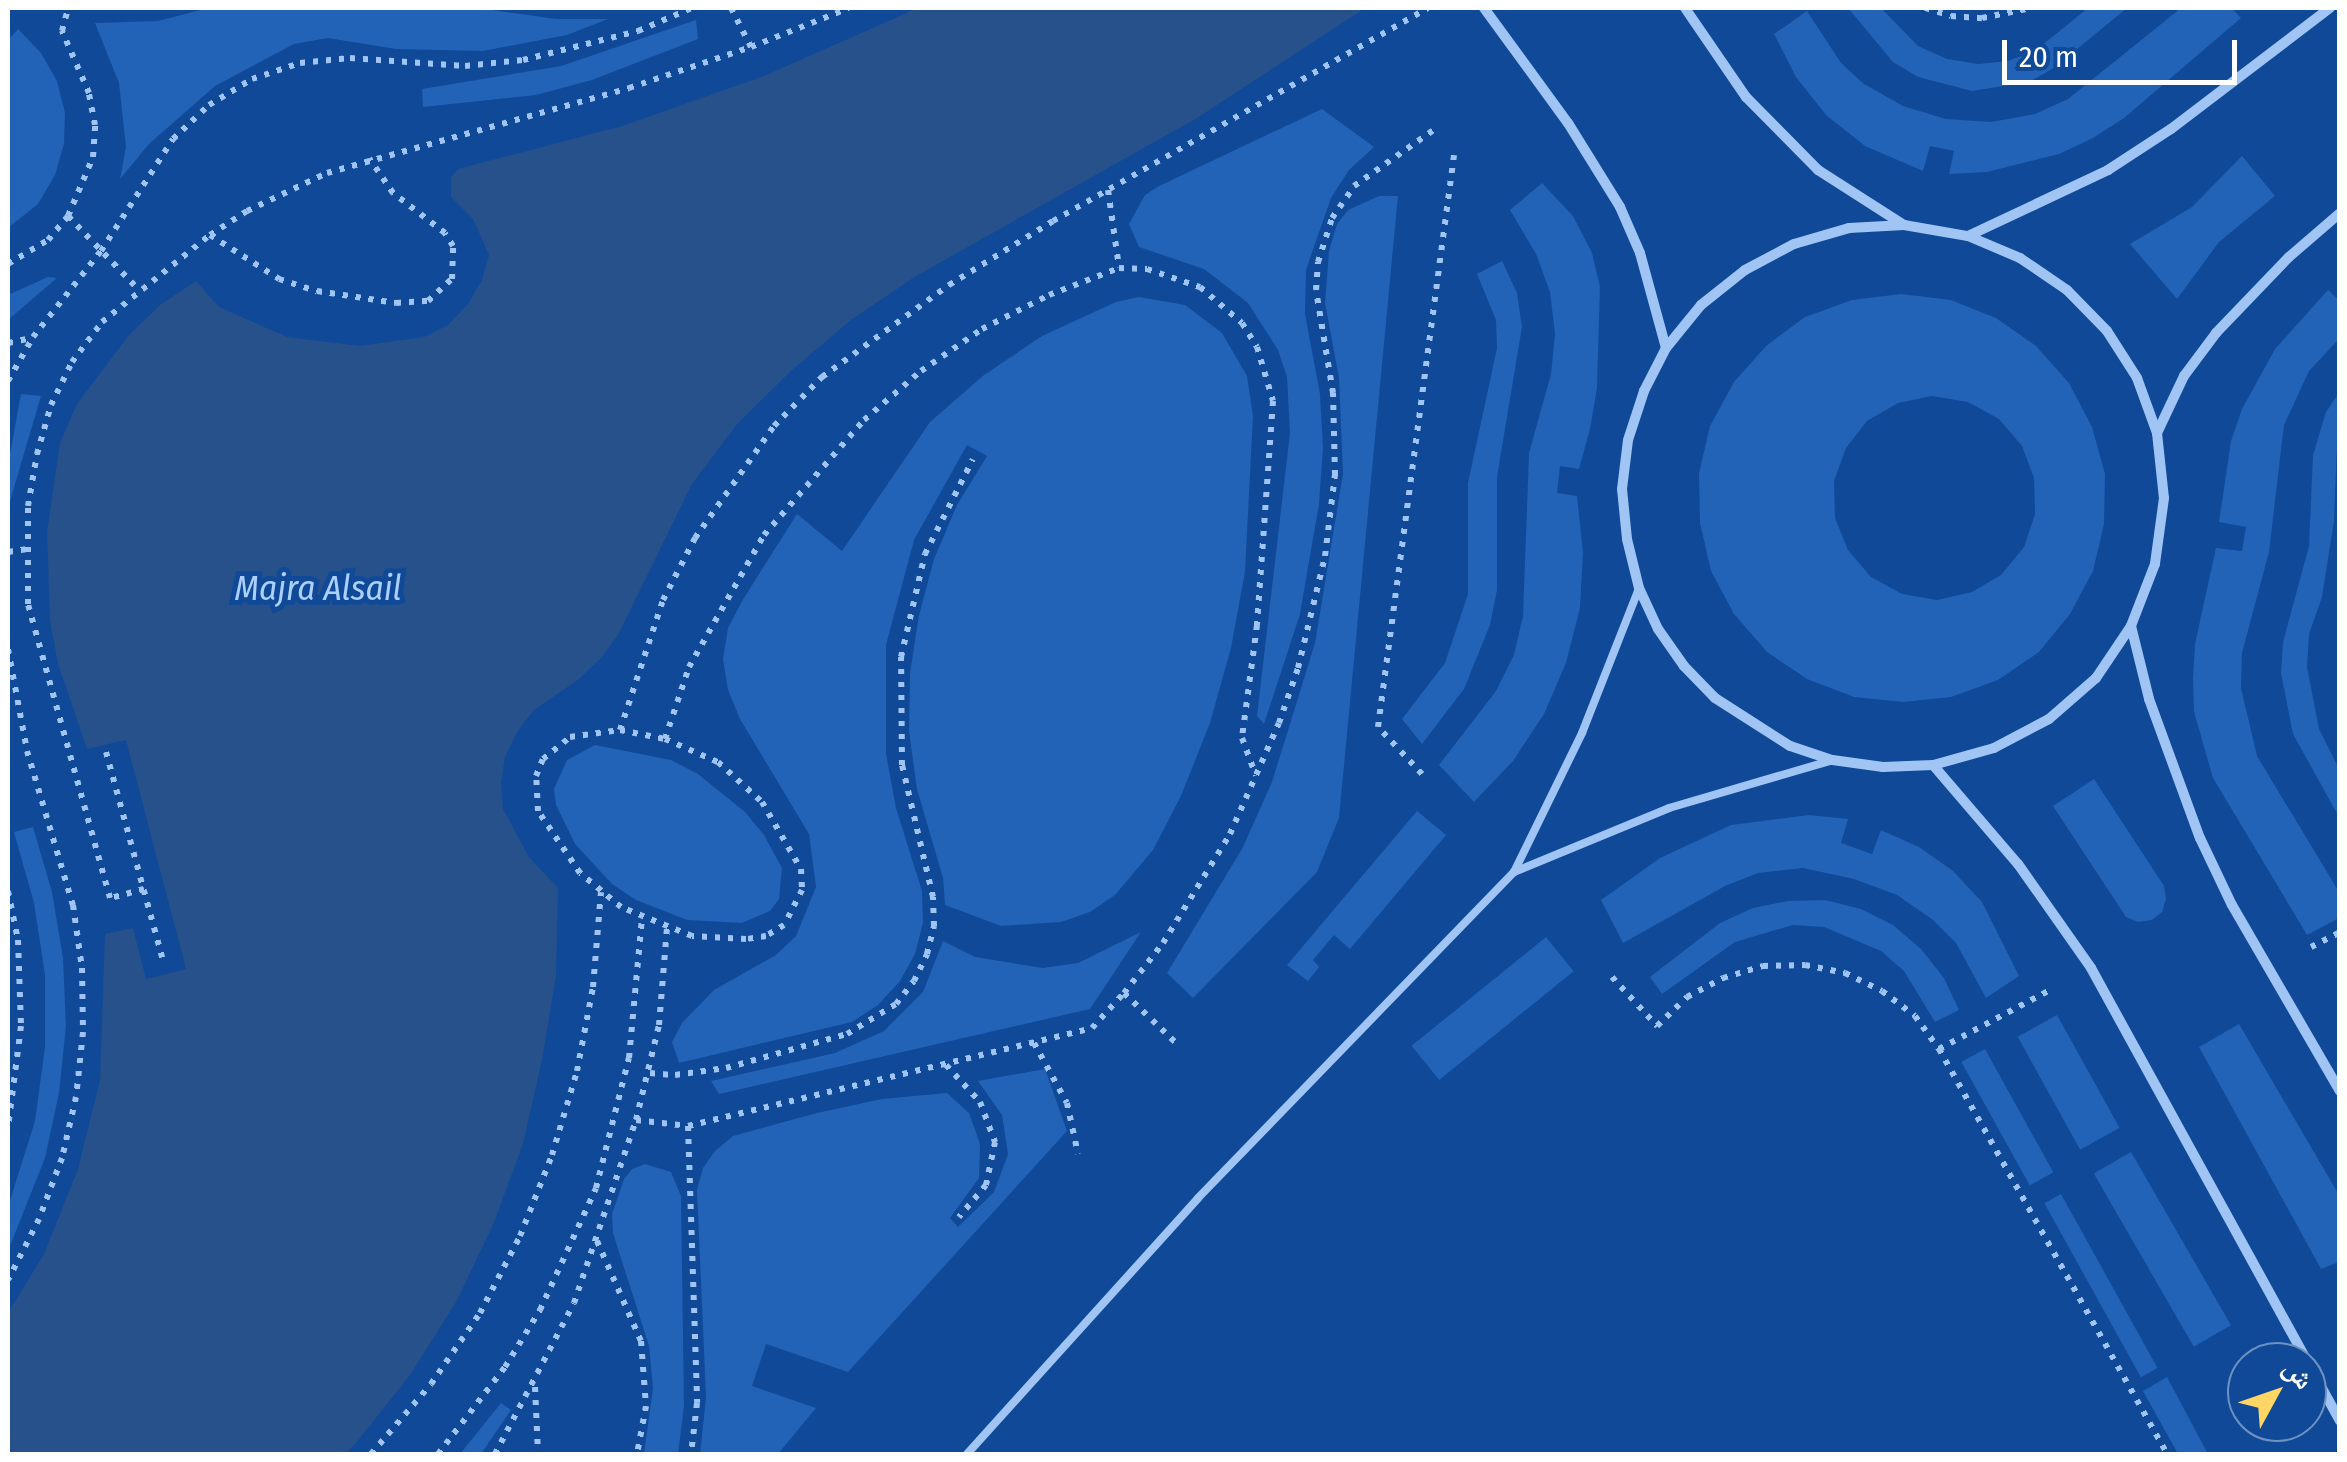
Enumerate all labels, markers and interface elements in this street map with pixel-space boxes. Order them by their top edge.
scale bar [2007,20,2242,82]
text: 20 m [2019,39,2078,75]
water label: Majra Alsail [234,567,402,609]
north arrow [2227,1342,2327,1442]
text: ش [2277,1352,2321,1396]

